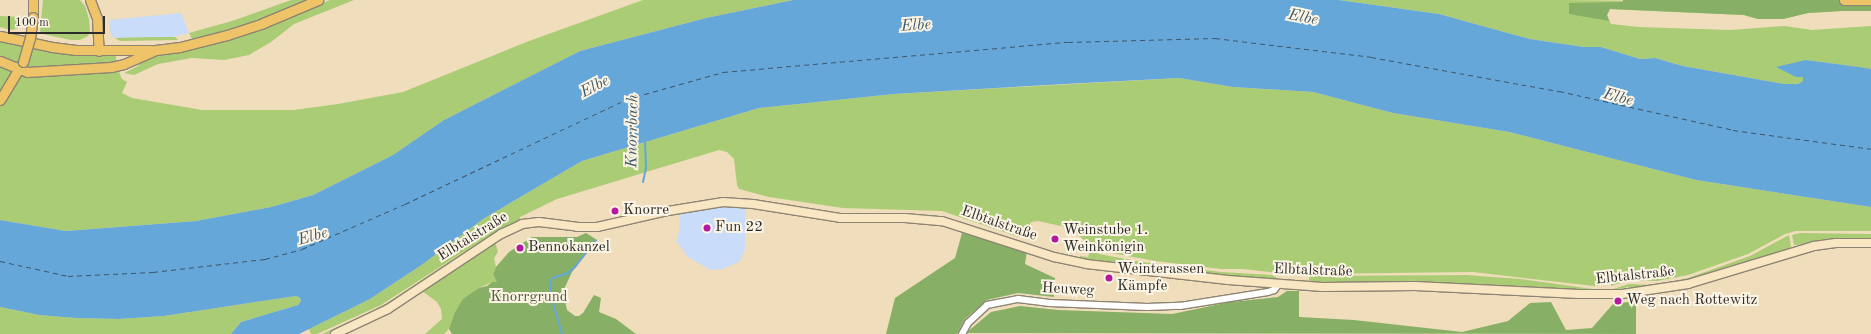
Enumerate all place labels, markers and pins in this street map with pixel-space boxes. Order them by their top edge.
place label: Knorre [623,202,669,220]
marker: Knorre [610,206,620,216]
place label: Fun 22 [715,219,763,237]
place label: Weinstube 1. Weinkönigin [1063,221,1148,256]
marker: Fun 22 [702,223,712,233]
marker: Weinstube 1. Weinkönigin [1050,234,1060,244]
place label: Bennokanzel [528,239,610,257]
marker: Bennokanzel [515,243,525,253]
place label: Weinterassen Kämpfe [1117,260,1204,295]
marker: Weinterassen Kämpfe [1104,273,1114,283]
place label: Weg nach Rottewitz [1626,292,1757,310]
marker: Weg nach Rottewitz [1613,296,1623,306]

